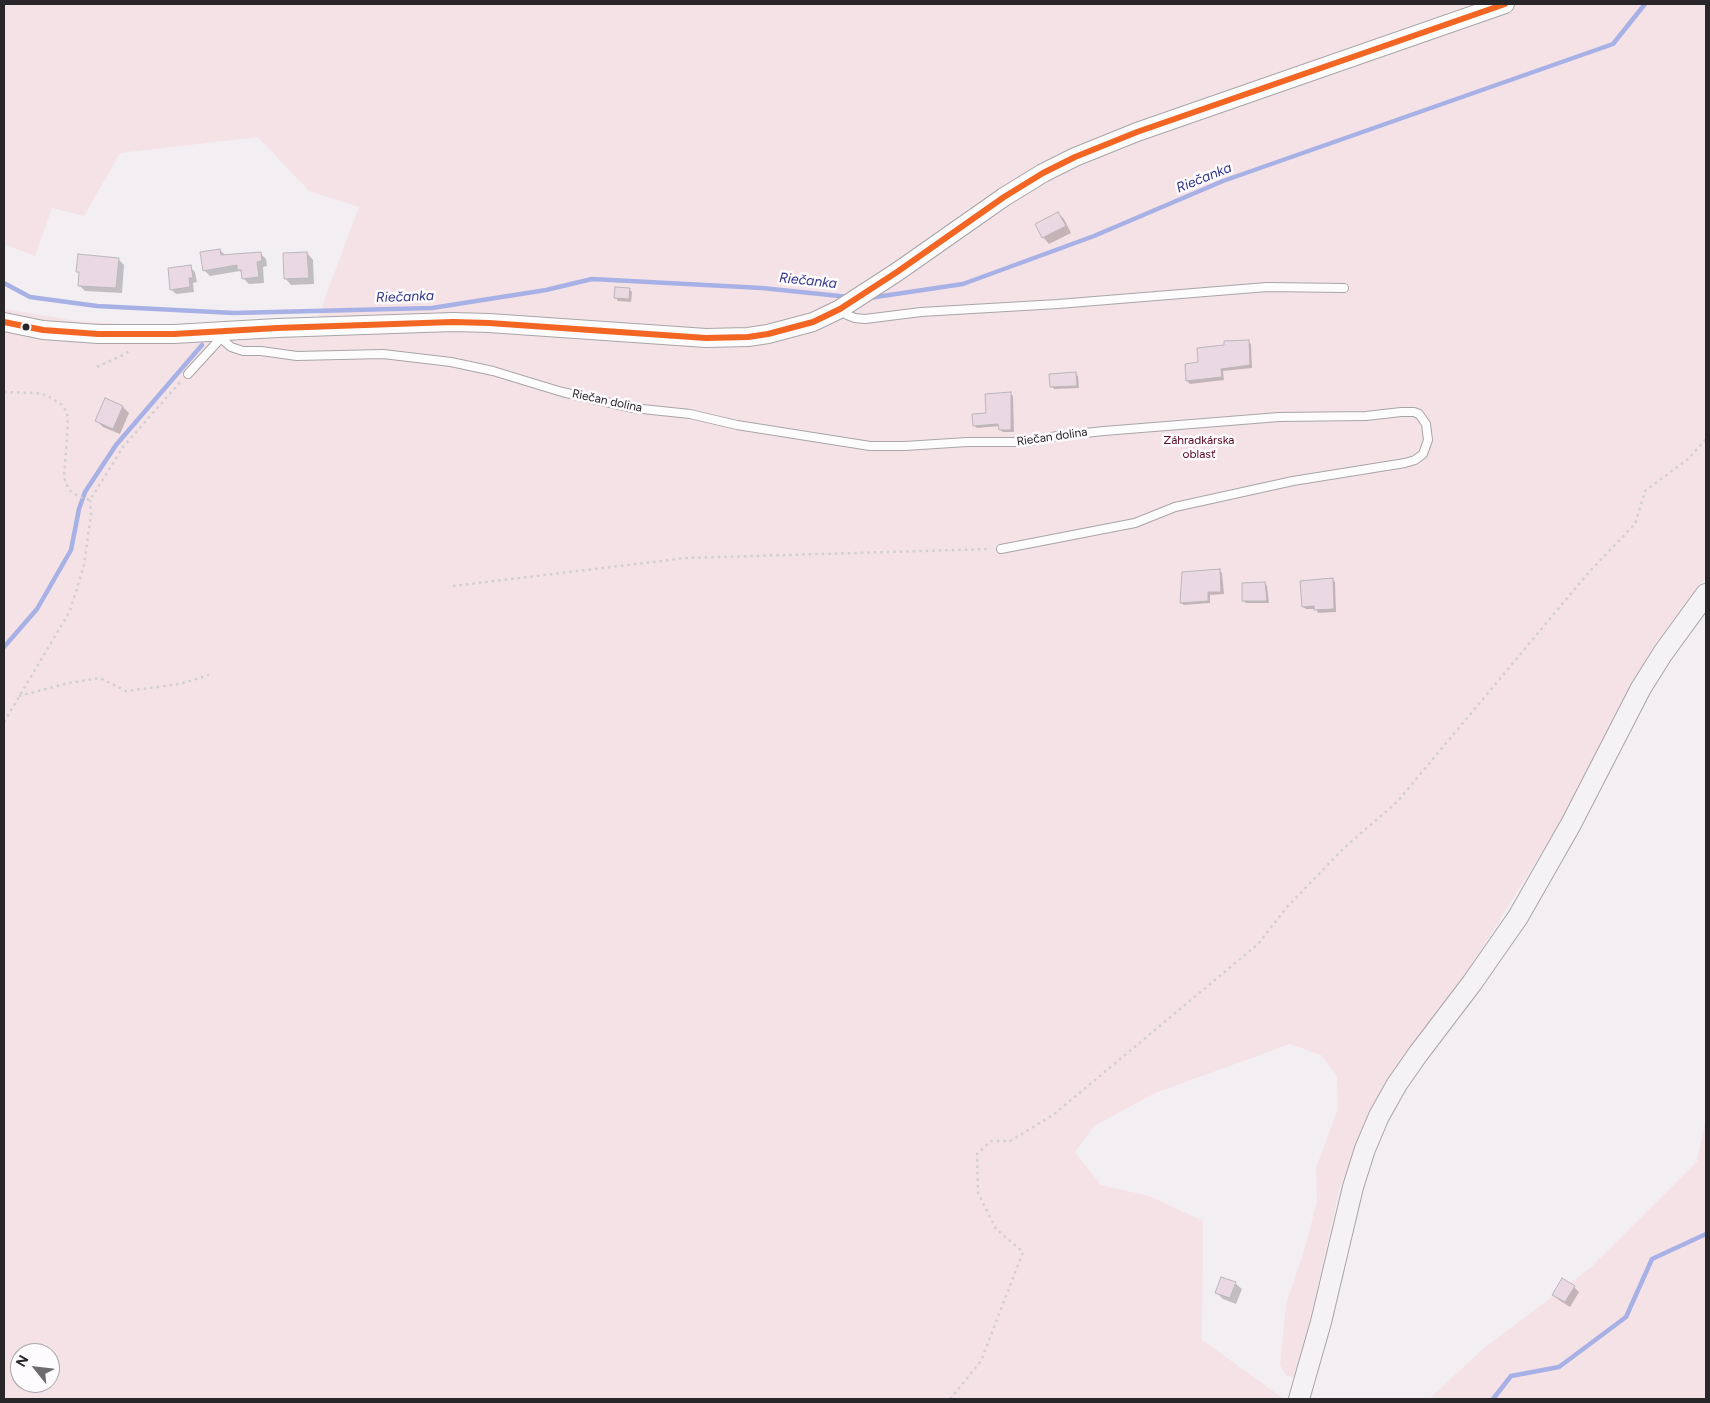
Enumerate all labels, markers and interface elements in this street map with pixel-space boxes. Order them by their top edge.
water label: Riečanka [1174,159,1234,197]
water label: Riečanka [778,270,838,292]
water label: Riečanka [376,288,434,306]
unlabelled marker [21,322,31,332]
street label: Riečan dolina [571,387,643,415]
street label: Riečan dolina [1016,425,1088,449]
park label: Záhradkárska oblasť [1164,433,1234,461]
north arrow [10,1343,60,1393]
text: N [12,1352,32,1370]

